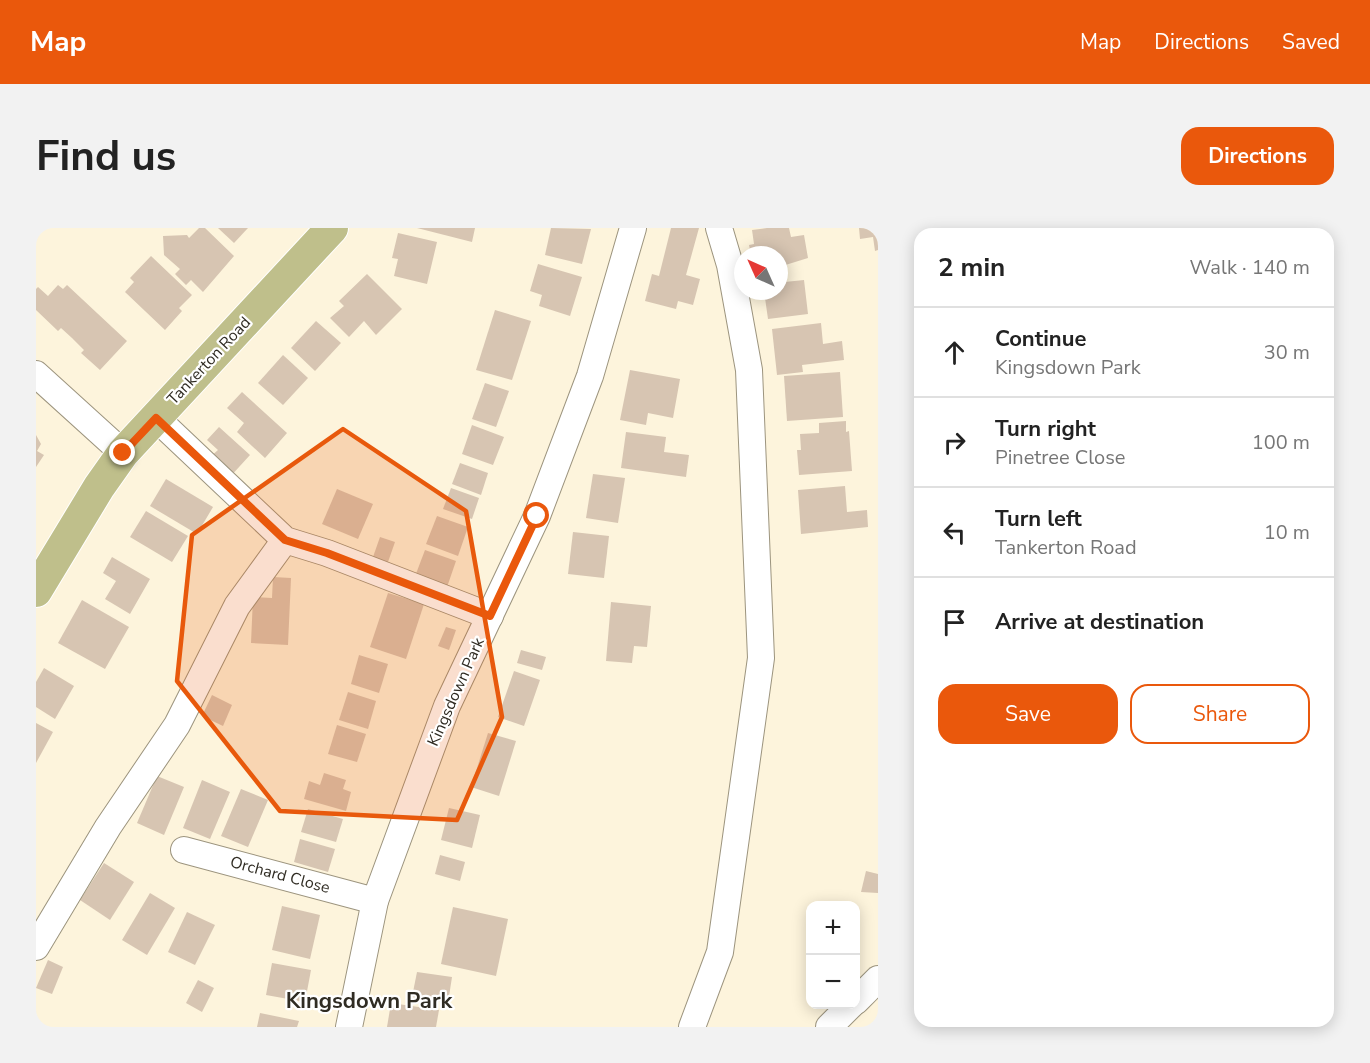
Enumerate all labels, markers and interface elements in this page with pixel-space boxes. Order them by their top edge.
text: Map [30,23,86,61]
text: Map [1080,28,1121,56]
text: Directions [1154,28,1249,56]
text: Saved [1282,28,1340,56]
button: Directions [1181,127,1334,185]
text: Find us [36,128,176,185]
north arrow [734,246,788,300]
text: 2 min [938,250,1005,285]
text: Walk · 140 m [1190,254,1310,281]
street label: Tankerton Road [162,312,256,410]
text: Continue [995,324,1086,354]
icon: ahead [938,336,971,369]
text: 30 m [1264,339,1310,366]
text: Kingsdown Park [995,354,1141,381]
text: Turn right [995,414,1096,444]
icon: right [938,426,971,459]
text: 100 m [1252,429,1310,456]
route end [109,439,135,465]
text: Pinetree Close [995,444,1125,471]
route start [523,502,549,528]
text: Turn left [995,504,1082,534]
icon: left [938,516,971,549]
text: 10 m [1264,519,1310,546]
text: Tankerton Road [995,534,1137,561]
icon: arrive [938,606,971,639]
text: Arrive at destination [995,607,1204,637]
street label: Kingsdown Park [422,633,490,750]
button: Save [938,684,1118,744]
button: Share [1130,684,1310,744]
street label: Orchard Close [228,851,332,899]
map controls [806,901,860,1009]
button: + [806,901,860,955]
button: − [806,955,860,1009]
district label: Kingsdown Park [286,986,454,1016]

